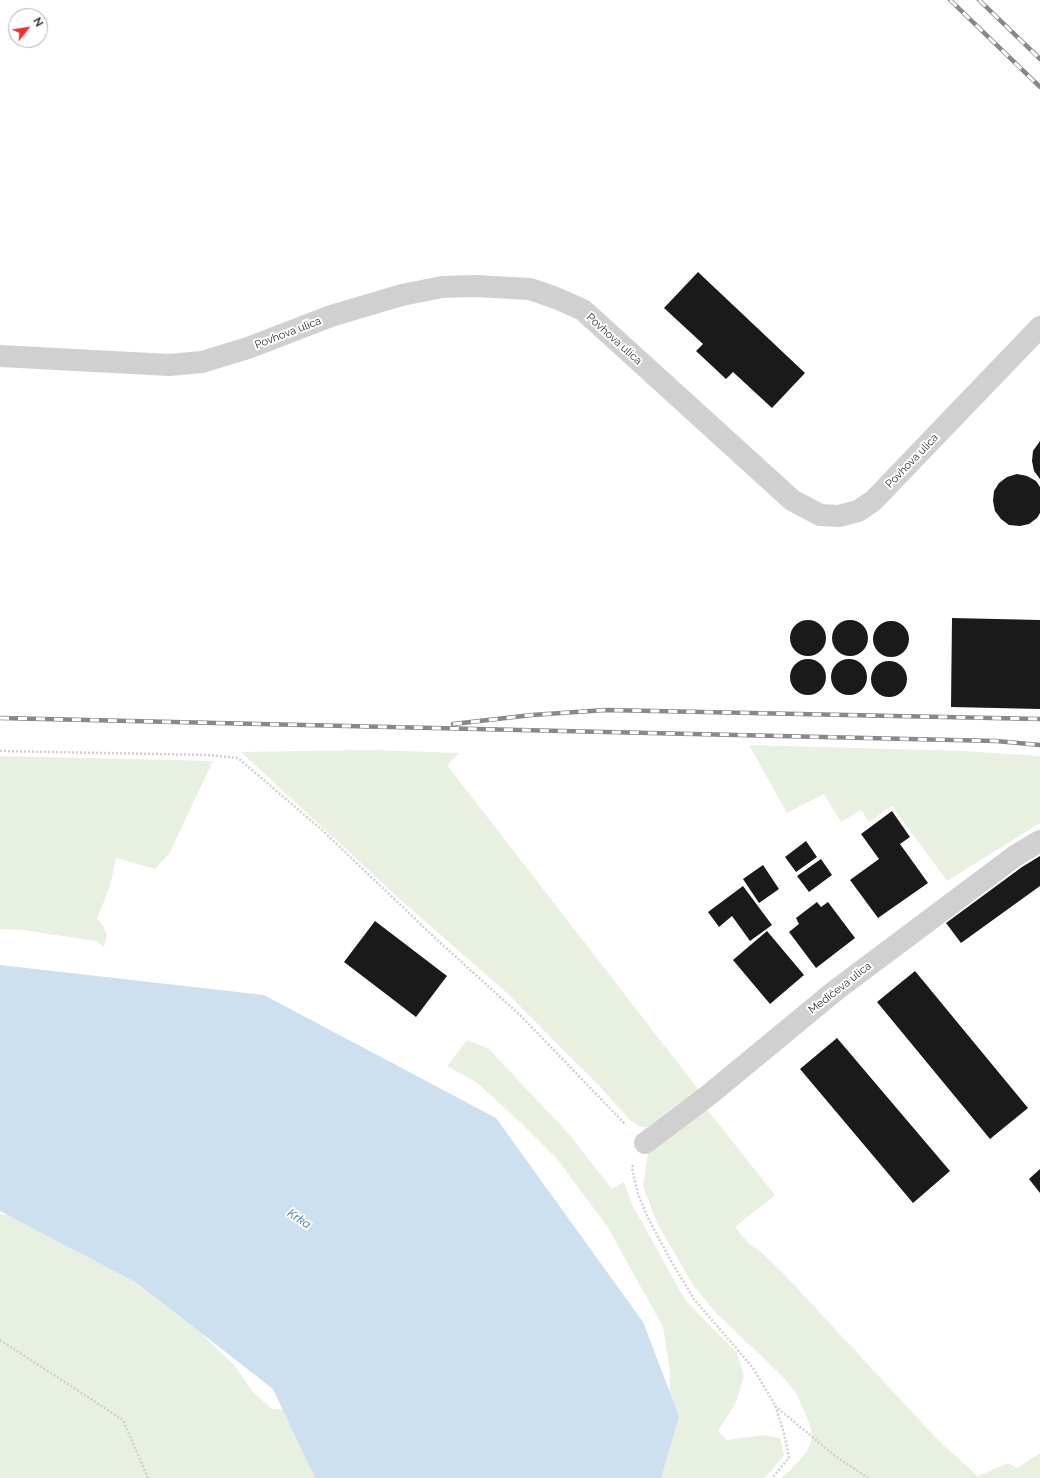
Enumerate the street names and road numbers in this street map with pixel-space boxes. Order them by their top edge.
street label: Povhova ulica [584,311,644,367]
street label: Povhova ulica [253,314,323,352]
street label: Povhova ulica [883,431,941,491]
street label: Medičeva ulica [806,959,874,1017]

